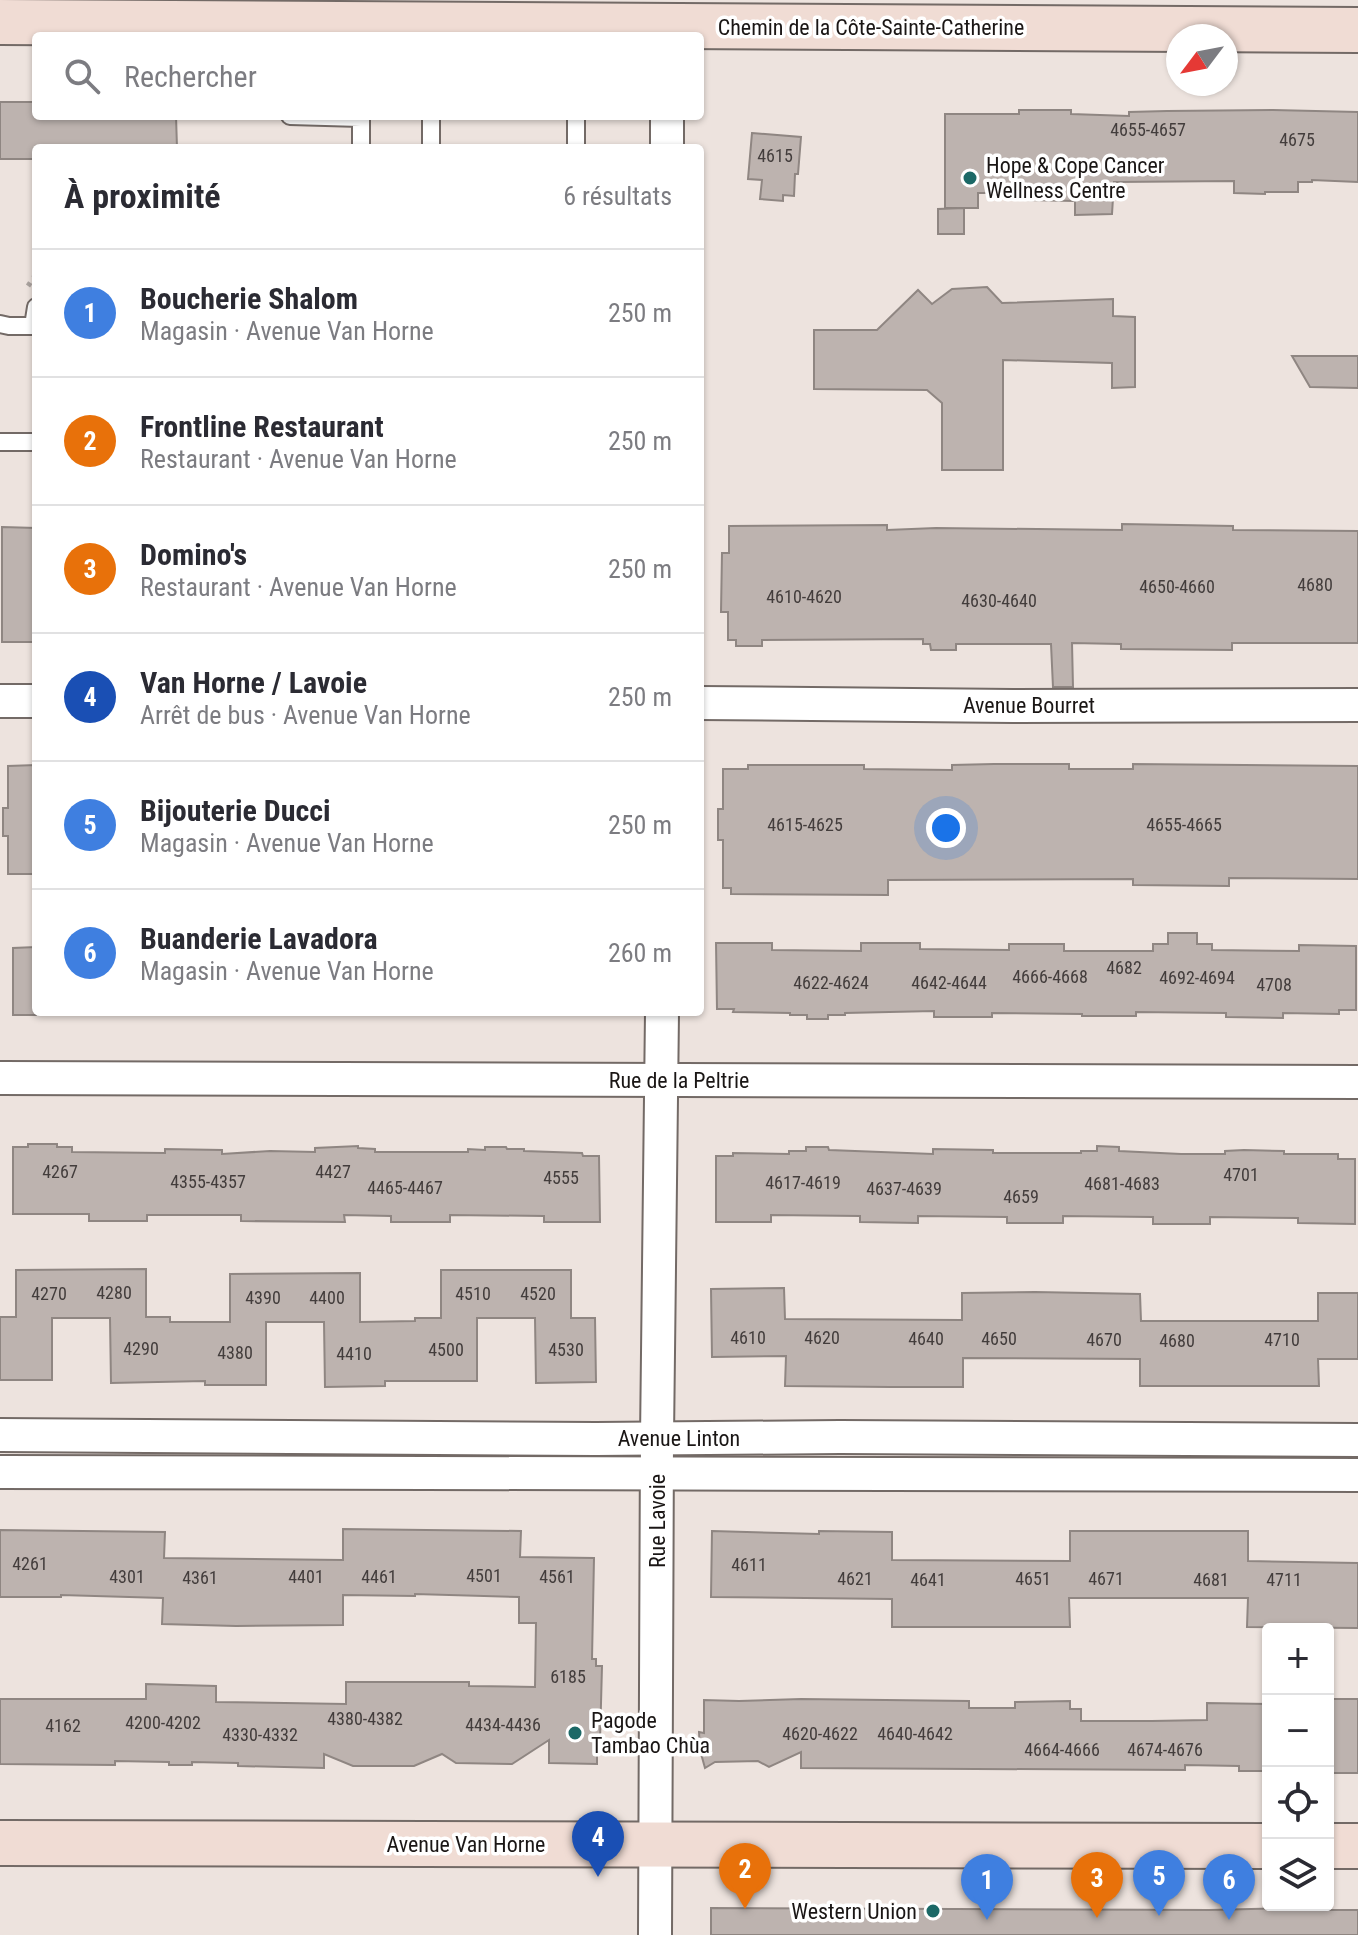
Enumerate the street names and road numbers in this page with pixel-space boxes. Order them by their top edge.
street label: Chemin de la Côte-Sainte-Catherine [718,15,1024,40]
street label: Avenue Bourret [963,693,1095,718]
street label: Rue de la Peltrie [609,1068,749,1093]
street label: Avenue Linton [618,1426,740,1451]
street label: Rue Lavoie [645,1474,670,1568]
street label: Avenue Van Horne [387,1832,545,1857]

